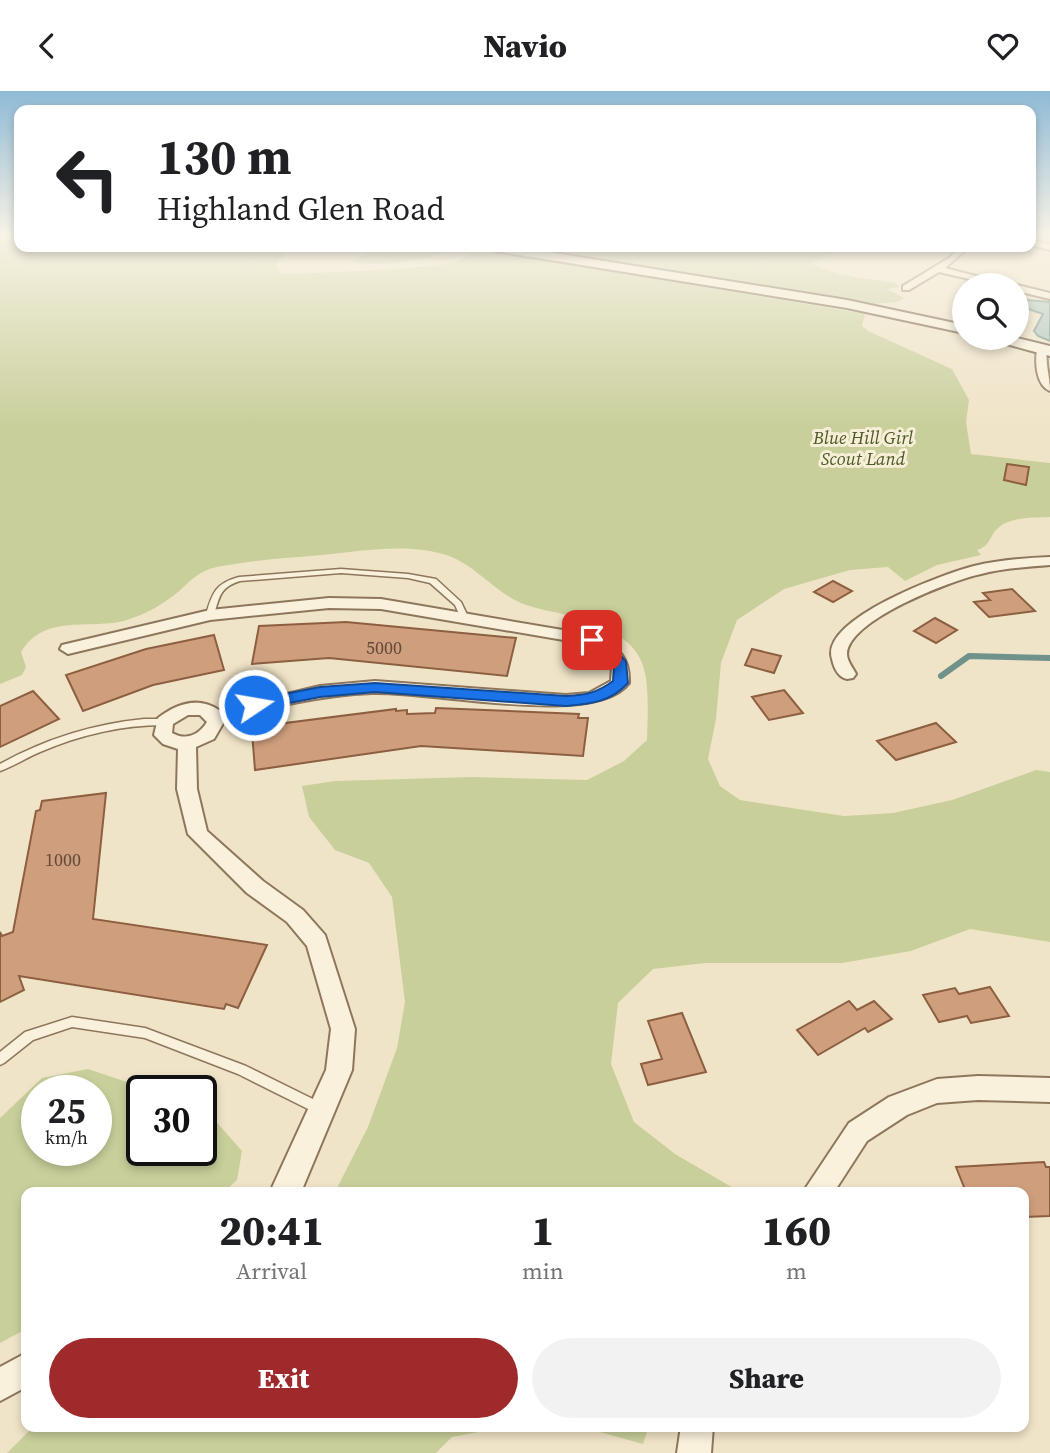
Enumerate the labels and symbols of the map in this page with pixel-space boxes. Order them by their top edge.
park label: Blue Hill Girl Scout Land [812,425,913,471]
pin [562,610,622,670]
house number: 5000 [366,635,402,660]
position arrow [217,668,291,742]
house number: 1000 [45,847,81,872]
speed limit sign: 30 [126,1075,217,1166]

